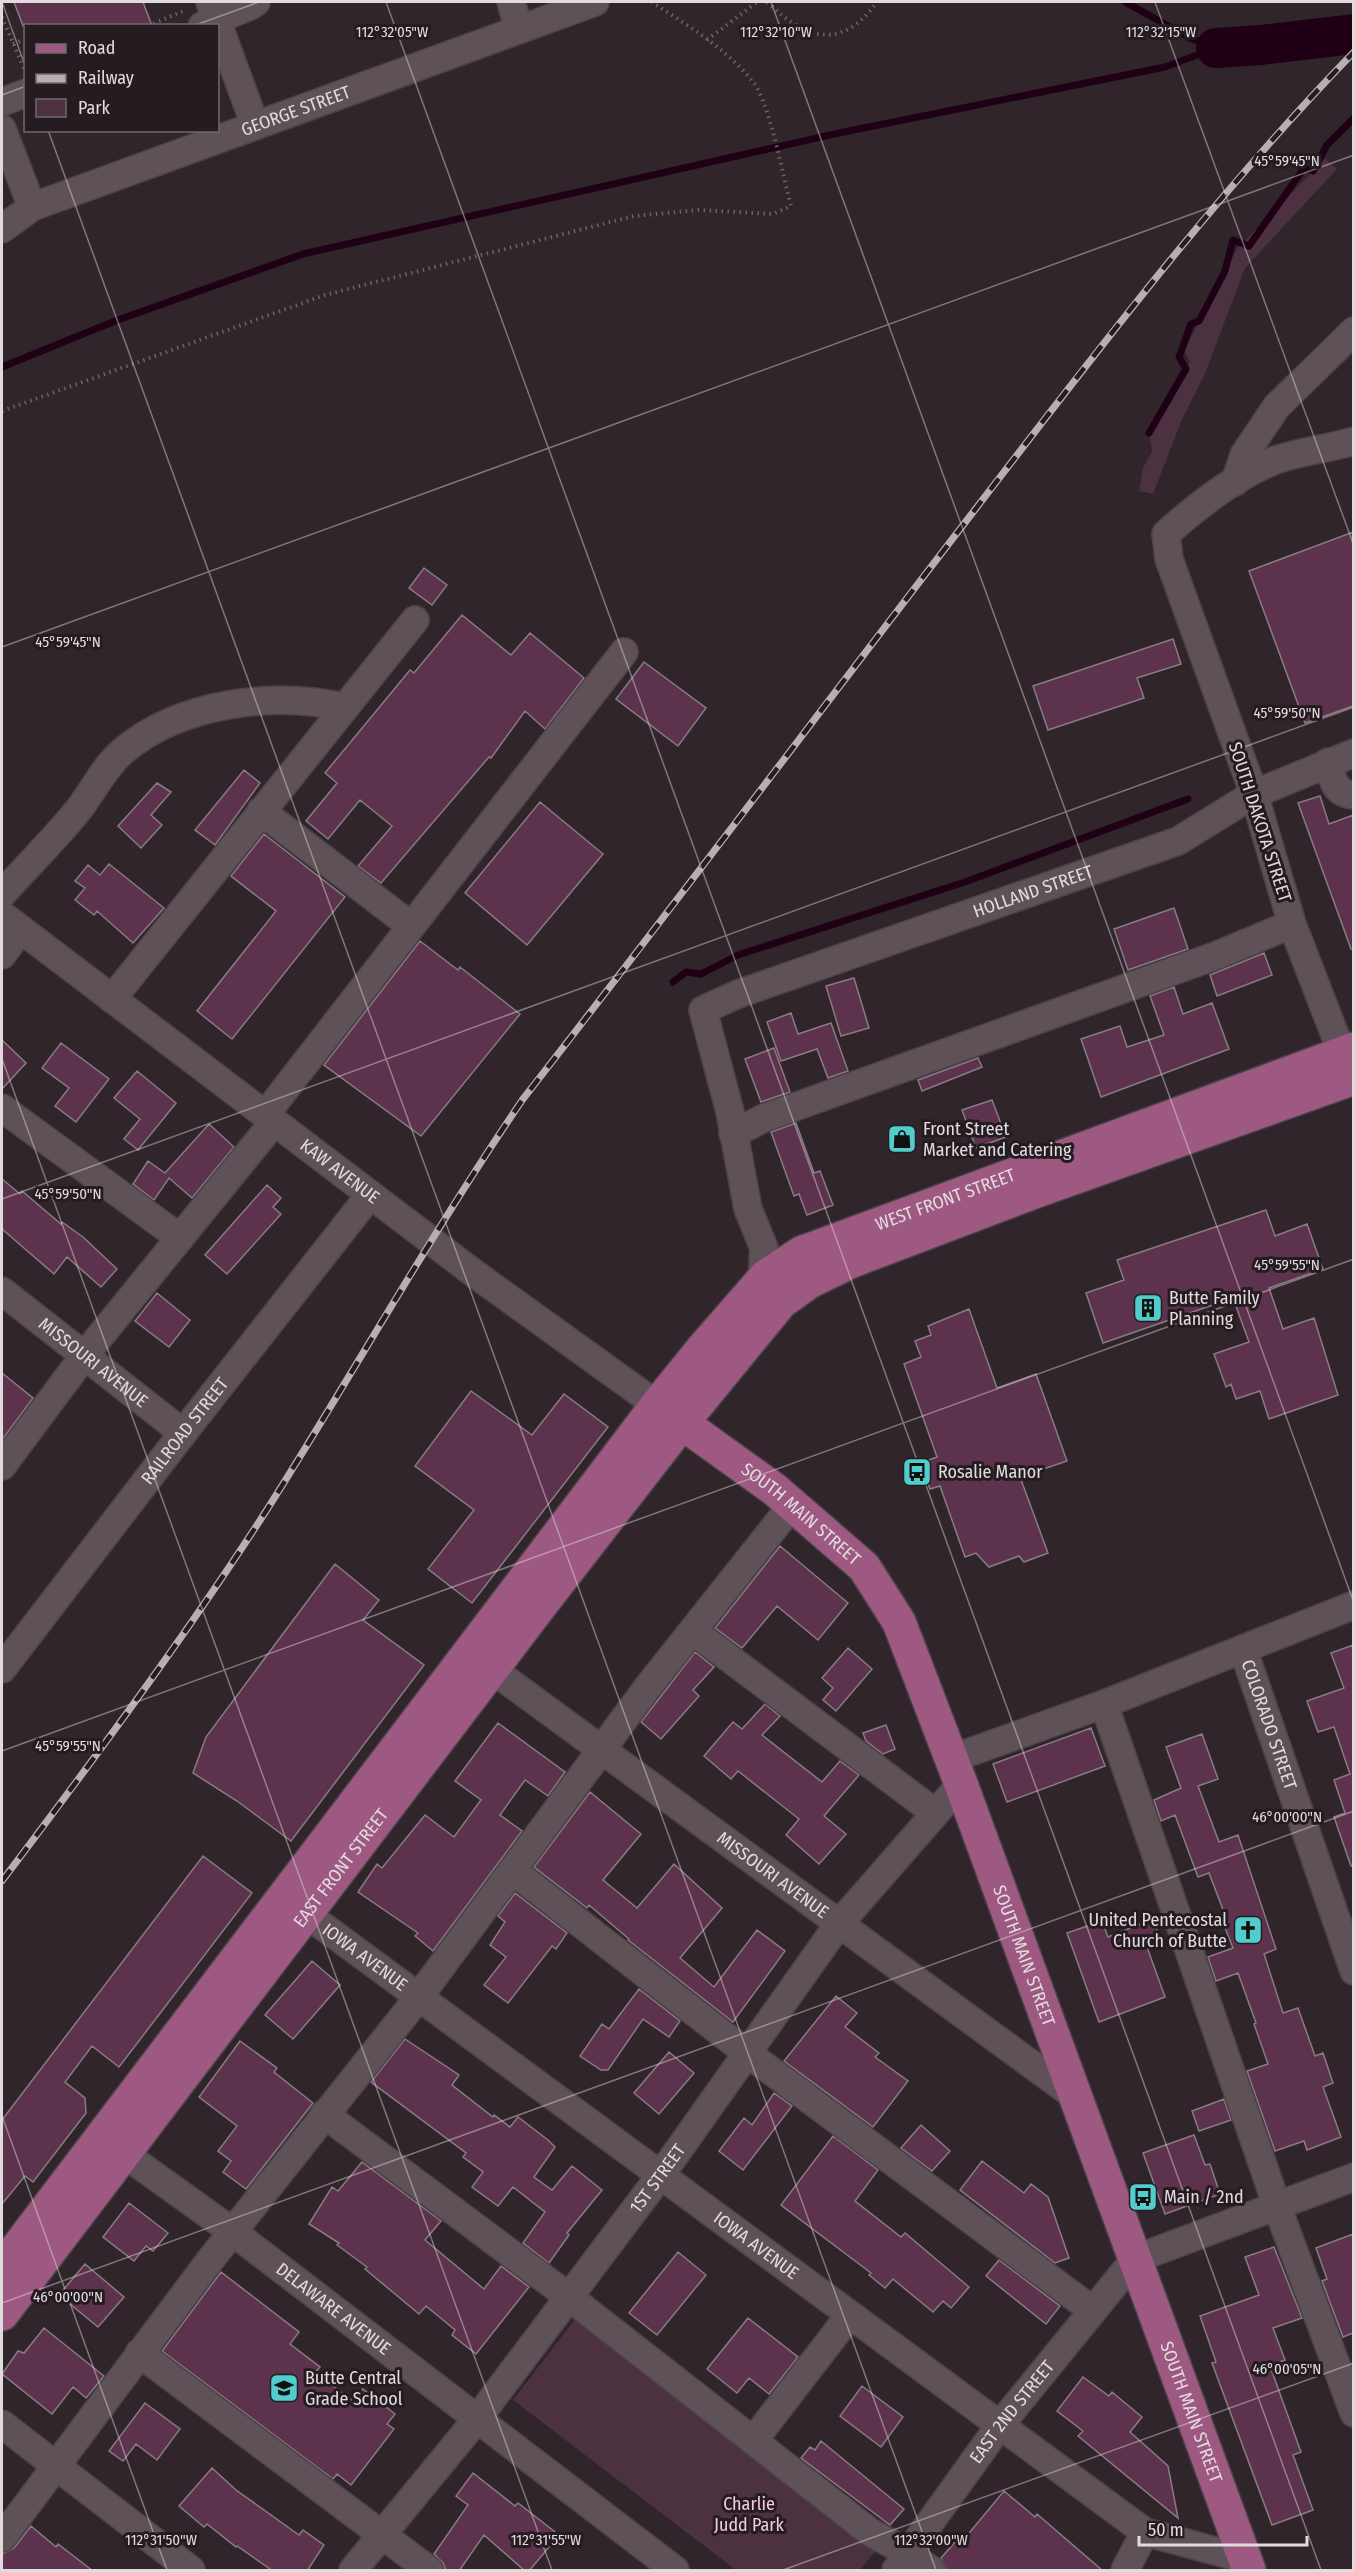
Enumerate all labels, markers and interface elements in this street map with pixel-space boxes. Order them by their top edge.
text: 112°32'05"W [356,23,428,41]
text: 112°32'10"W [740,23,812,41]
text: 112°32'15"W [1126,23,1196,41]
legend [24,24,219,132]
text: Road [78,37,115,59]
text: Railway [78,67,134,89]
street label: GEORGE STREET [238,81,354,141]
text: Park [78,97,111,119]
text: 45°59'45"N [1254,152,1320,170]
text: 45°59'45"N [35,633,101,651]
text: 45°59'50"N [1253,704,1321,722]
street label: SOUTH DAKOTA STREET [1224,739,1296,905]
street label: HOLLAND STREET [970,860,1096,922]
place label: Front Street Market and Catering [923,1118,1072,1161]
shop icon: Front Street Market and Catering [886,1123,918,1155]
street label: KAW AVENUE [296,1134,384,1208]
street label: WEST FRONT STREET [872,1164,1019,1236]
text: 45°59'50"N [34,1185,102,1203]
text: 45°59'55"N [1254,1256,1320,1274]
place label: Butte Family Planning [1169,1287,1260,1330]
building icon: Butte Family Planning [1132,1292,1164,1324]
street label: MISSOURI AVENUE [34,1313,152,1412]
street label: RAILROAD STREET [137,1373,233,1489]
bus stop icon: Rosalie Manor [901,1456,933,1488]
street label: SOUTH MAIN STREET [737,1458,865,1570]
place label: Rosalie Manor [938,1461,1043,1483]
street label: COLORADO STREET [1237,1657,1302,1793]
text: 45°59'55"N [35,1737,101,1755]
street label: EAST FRONT STREET [289,1804,393,1932]
text: 46°00'00"N [1252,1808,1322,1826]
street label: MISSOURI AVENUE [713,1827,833,1923]
street label: SOUTH MAIN STREET [988,1882,1060,2030]
place label: United Pentecostal Church of Butte [1089,1909,1227,1952]
church icon: United Pentecostal Church of Butte [1232,1914,1264,1946]
street label: IOWA AVENUE [318,1919,412,1996]
street label: 1ST STREET [625,2139,690,2217]
bus stop icon: Main / 2nd [1127,2181,1159,2213]
place label: Main / 2nd [1164,2186,1244,2208]
street label: IOWA AVENUE [709,2207,803,2284]
street label: DELAWARE AVENUE [272,2258,395,2360]
text: 46°00'00"N [33,2288,103,2306]
street label: SOUTH MAIN STREET [1155,2339,1227,2486]
street label: EAST 2ND STREET [965,2356,1059,2468]
text: 46°00'05"N [1253,2360,1321,2378]
place label: Butte Central Grade School [305,2367,403,2410]
school or university icon: Butte Central Grade School [268,2372,300,2404]
park label: Charlie Judd Park [714,2493,785,2536]
scale bar [1139,2509,1307,2547]
text: 50 m [1148,2519,1184,2541]
text: 112°31'50"W [125,2531,197,2549]
text: 112°31'55"W [511,2531,581,2549]
text: 112°32'00"W [894,2531,968,2549]

